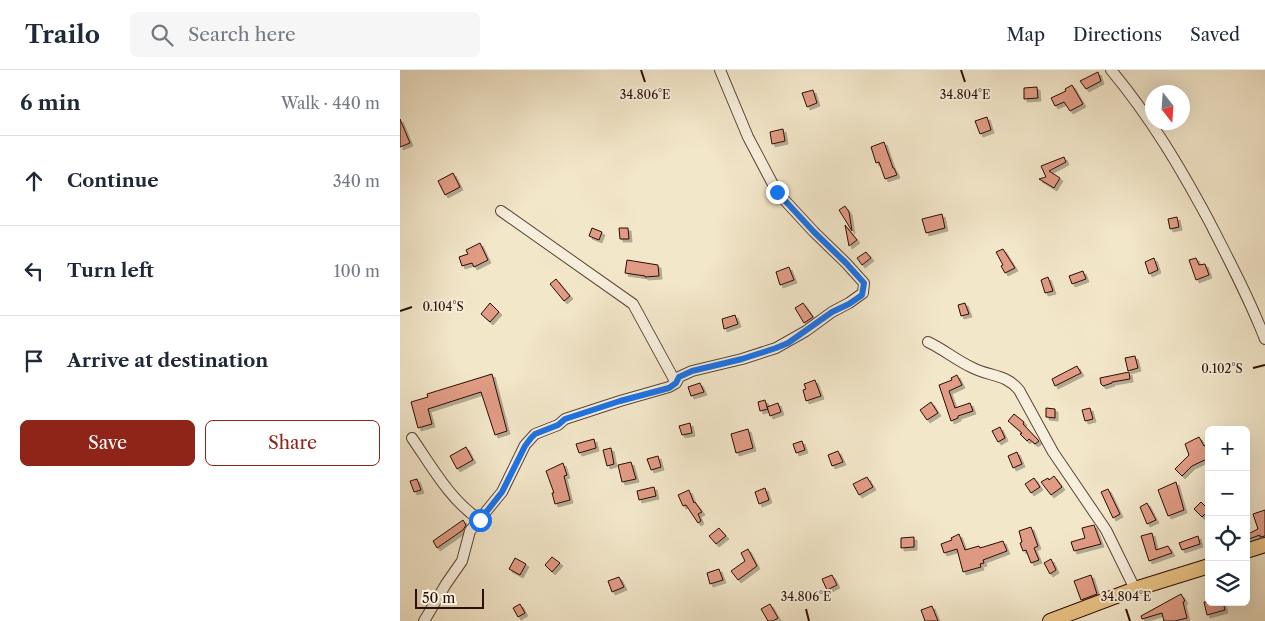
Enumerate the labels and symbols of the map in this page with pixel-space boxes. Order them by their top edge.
north arrow [1145,85,1190,130]
text: 34.806°E [620,87,670,102]
text: 34.804°E [940,87,990,102]
route end [766,181,789,204]
text: 0.104°S [422,299,464,314]
text: 0.102°S [1201,361,1243,376]
route start [469,509,492,532]
scale bar [415,586,484,609]
text: 34.806°E [781,589,831,604]
text: 34.804°E [1101,589,1151,604]

